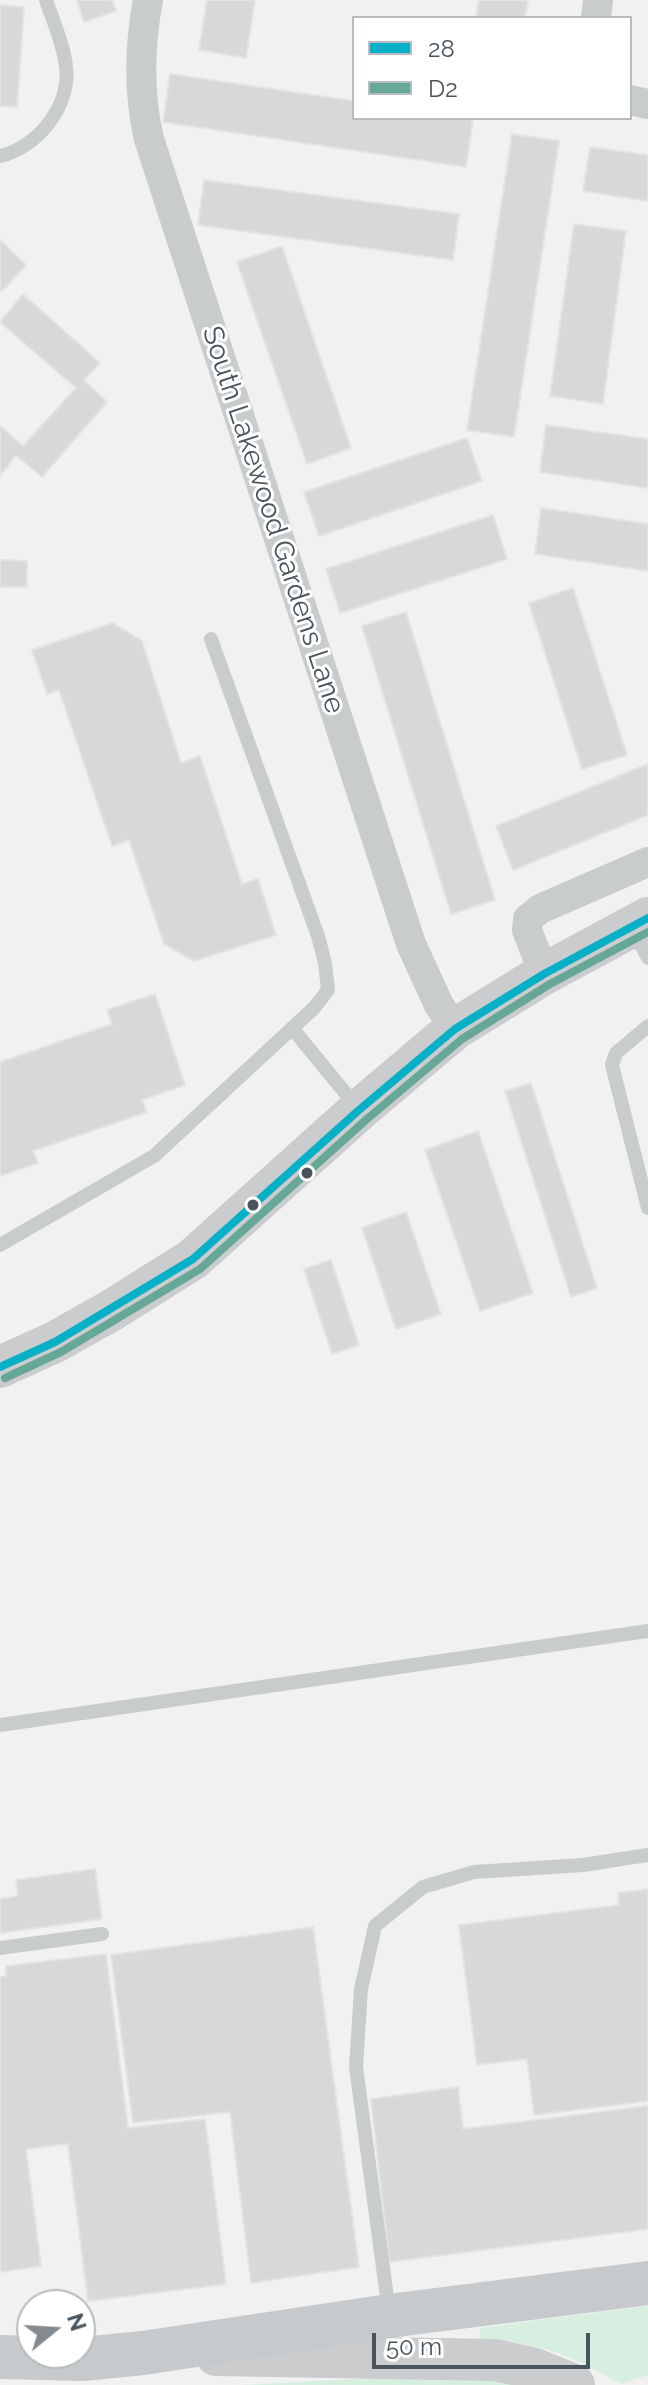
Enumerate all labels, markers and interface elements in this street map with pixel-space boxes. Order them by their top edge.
legend [352,16,632,120]
text: 28 [428,34,455,63]
text: D2 [428,74,458,103]
street label: South Lakewood Gardens Lane [194,322,352,718]
unlabelled marker [299,1165,315,1181]
unlabelled marker [245,1197,261,1213]
north arrow [16,2289,96,2369]
text: N [62,2310,92,2334]
scale bar [376,2317,594,2367]
text: 50 m [386,2332,442,2361]

